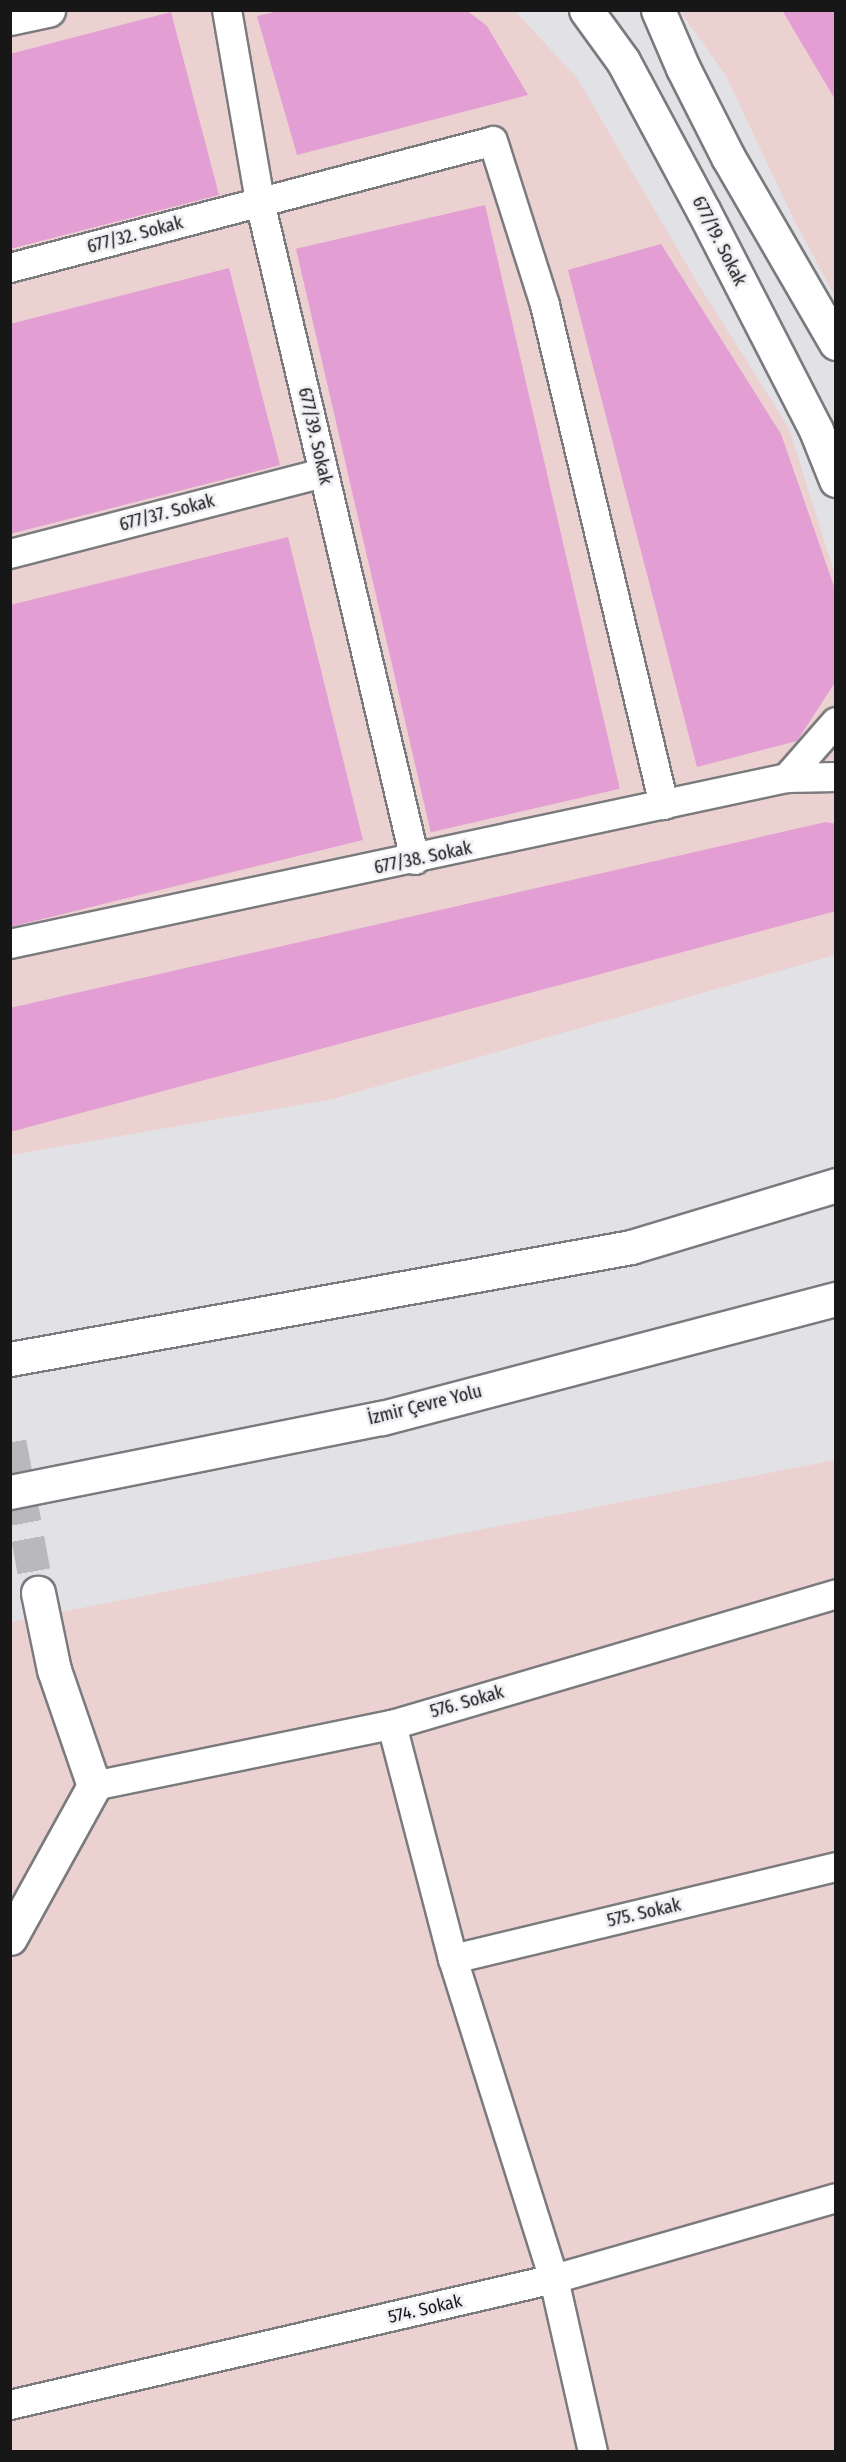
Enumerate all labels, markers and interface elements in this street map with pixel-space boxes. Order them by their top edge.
street label: 677/19. Sokak [687,193,751,289]
street label: 677/32. Sokak [85,212,185,258]
street label: 677/39. Sokak [293,385,337,487]
street label: 677/37. Sokak [117,490,217,536]
street label: 677/38. Sokak [372,837,474,879]
street label: İzmir Çevre Yolu [366,1380,484,1430]
street label: 576. Sokak [428,1681,506,1723]
street label: 575. Sokak [605,1894,683,1932]
street label: 574. Sokak [386,2290,464,2328]

